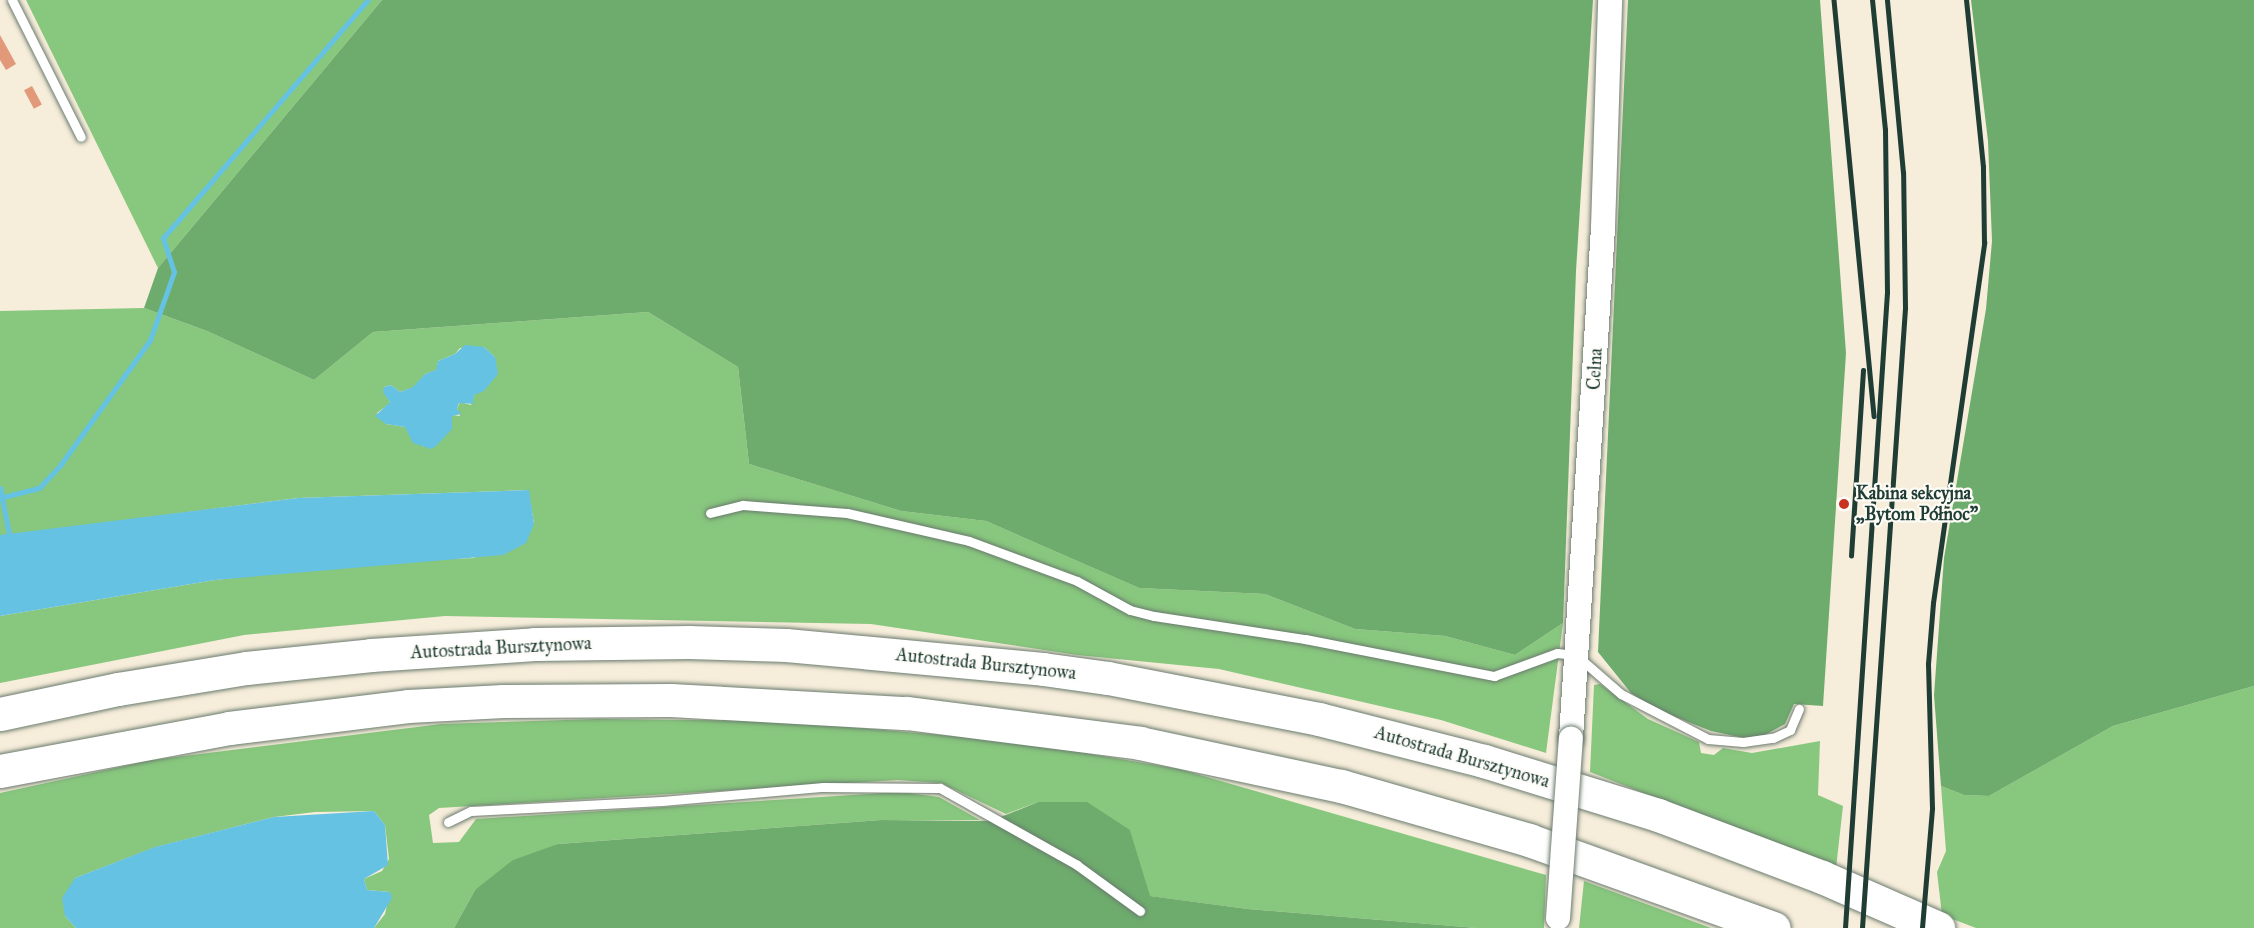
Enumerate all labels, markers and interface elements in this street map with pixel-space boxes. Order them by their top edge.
street label: Celna [1583,347,1607,391]
place label: Kabina sekcyjna „Bytom Północ” [1856,483,1978,526]
marker: Kabina sekcyjna „Bytom Północ” [1837,497,1851,511]
street label: Autostrada Bursztynowa [410,632,592,664]
street label: Autostrada Bursztynowa [895,644,1077,684]
street label: Autostrada Bursztynowa [1372,722,1552,792]

